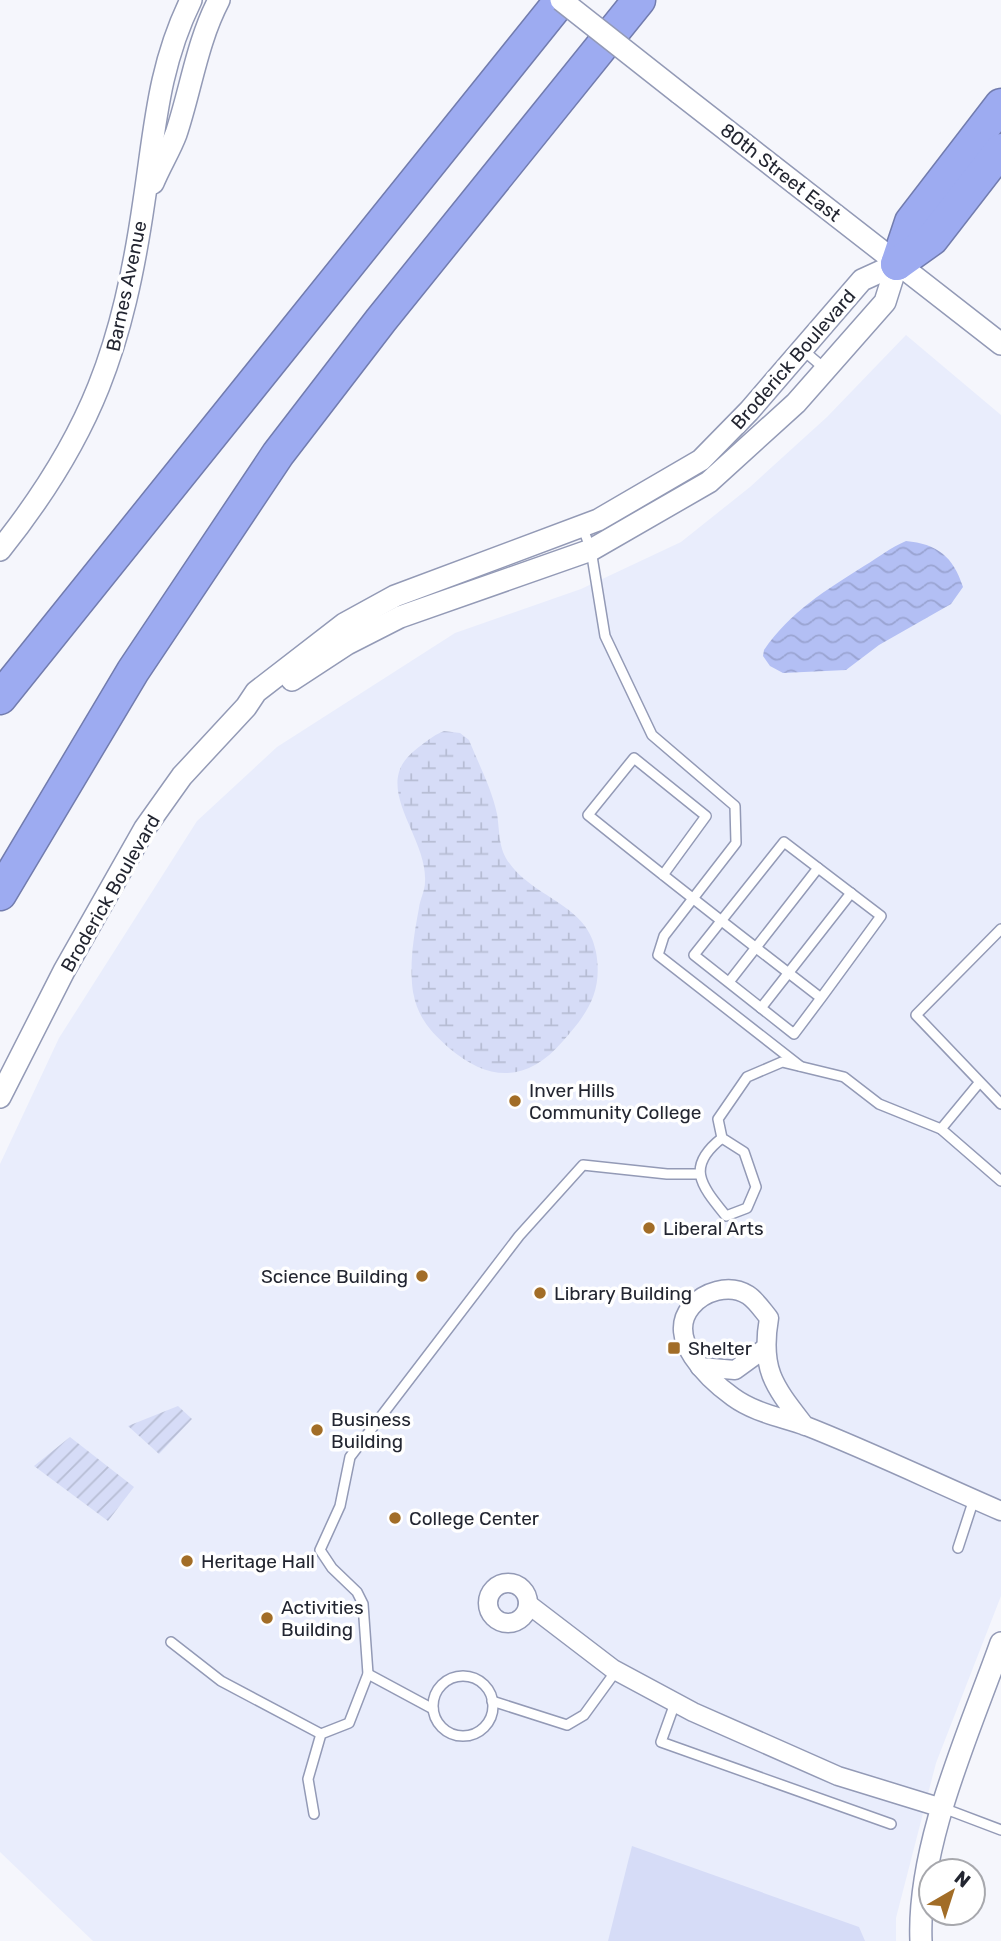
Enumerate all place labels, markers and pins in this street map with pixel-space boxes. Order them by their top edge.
place label: Inver Hills Community College [529,1079,701,1124]
marker: Inver Hills Community College [507,1093,523,1109]
place label: Liberal Arts [663,1217,764,1240]
marker: Liberal Arts [641,1220,657,1236]
place label: Science Building [261,1265,408,1288]
marker: Science Building [414,1268,430,1284]
place label: Library Building [554,1282,692,1305]
marker: Library Building [532,1285,548,1301]
place label: Shelter [688,1337,753,1360]
marker: Shelter [666,1340,682,1356]
place label: Business Building [331,1408,411,1453]
marker: Business Building [309,1422,325,1438]
place label: College Center [409,1507,540,1530]
marker: College Center [387,1510,403,1526]
place label: Heritage Hall [201,1550,315,1573]
marker: Heritage Hall [179,1553,195,1569]
place label: Activities Building [281,1596,364,1641]
marker: Activities Building [259,1610,275,1626]

